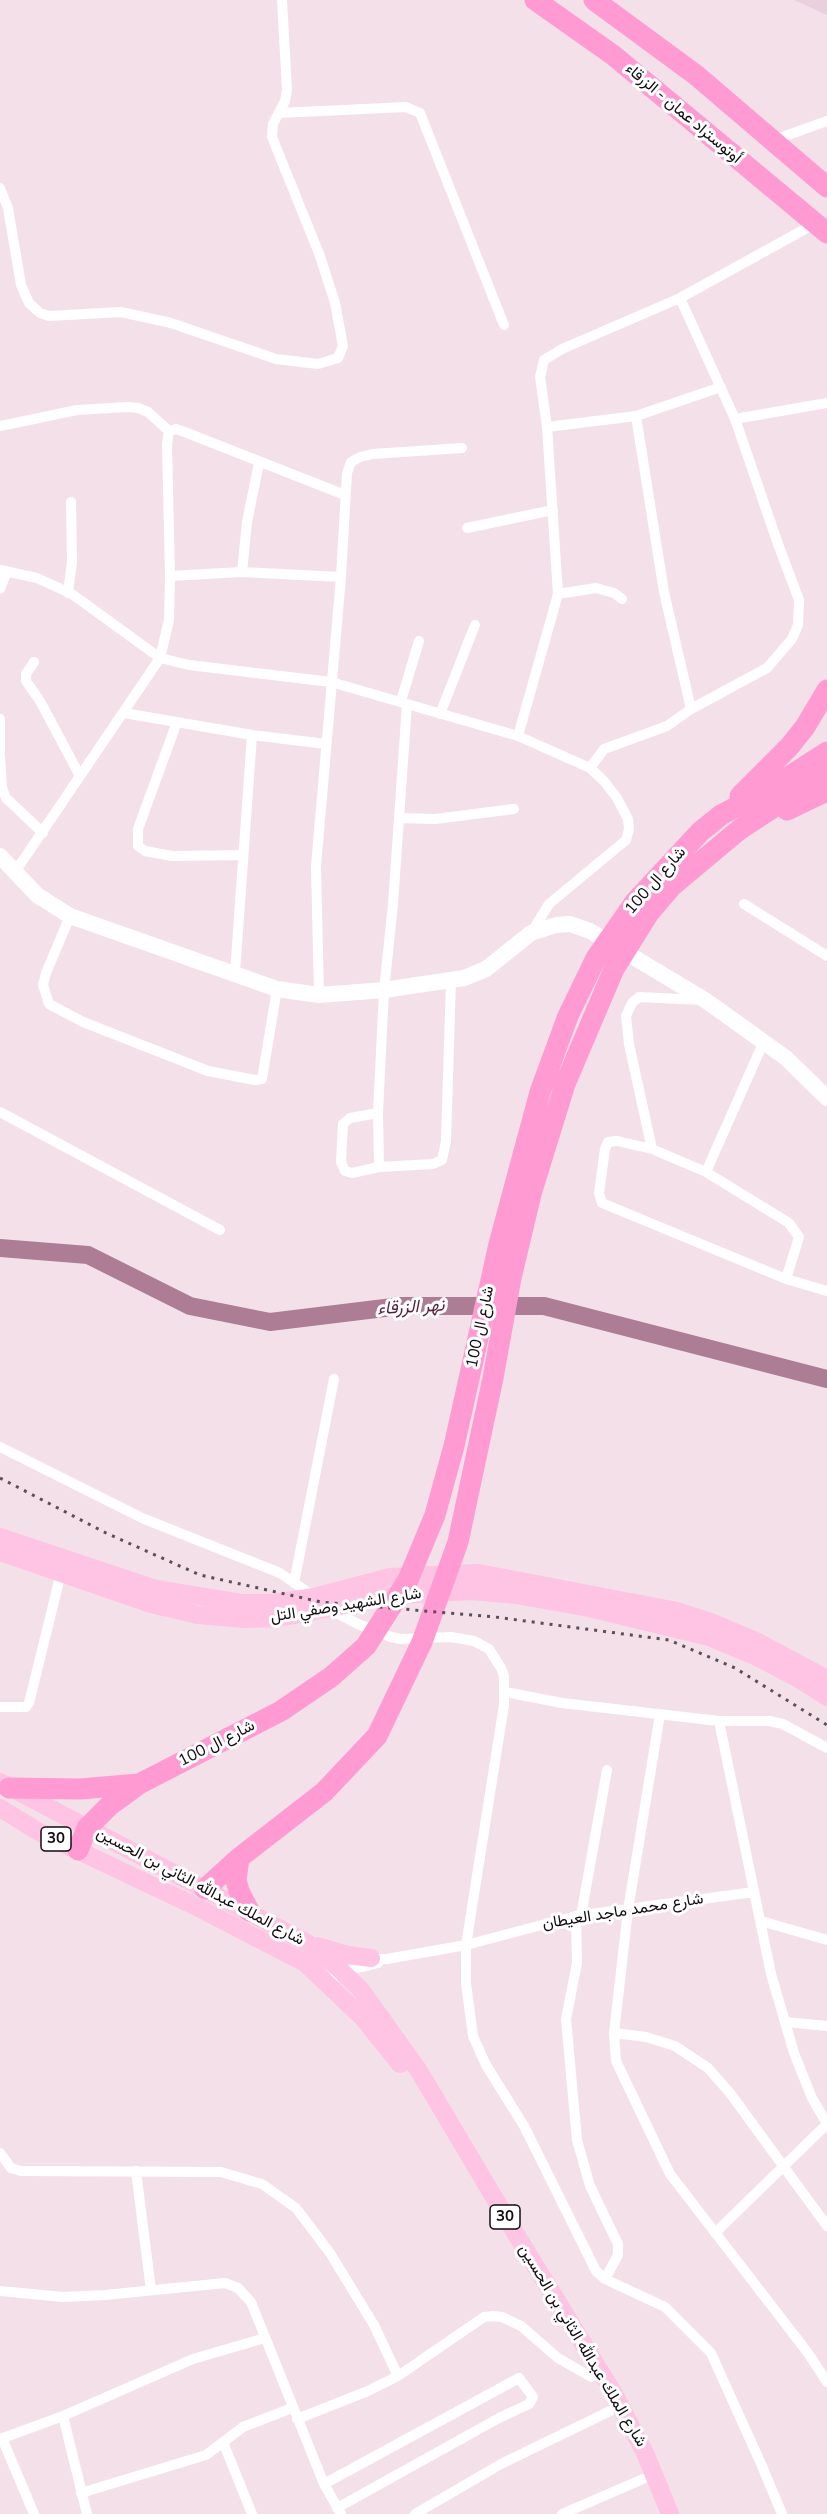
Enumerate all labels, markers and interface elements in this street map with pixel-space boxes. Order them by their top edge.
street label: أوتوستراد عمان - الزرقاء [621,60,745,168]
street label: شارع ال 100 [621,843,691,919]
street label: شارع ال 100 [463,1284,499,1370]
water label: نهر الزرقاء [377,1295,445,1321]
street label: شارع الشهيد وصفي التل [269,1585,423,1627]
street label: شارع ال 100 [176,1717,258,1771]
street label: شارع الملك عبدالله الثاني بن الحسين [93,1824,307,1950]
road number: 30 [41,1827,71,1851]
street label: شارع محمد ماجد العيطان [541,1890,705,1934]
road number: 30 [490,2205,520,2229]
street label: شارع الملك عبدالله الثاني بن الحسين [514,2241,650,2451]

